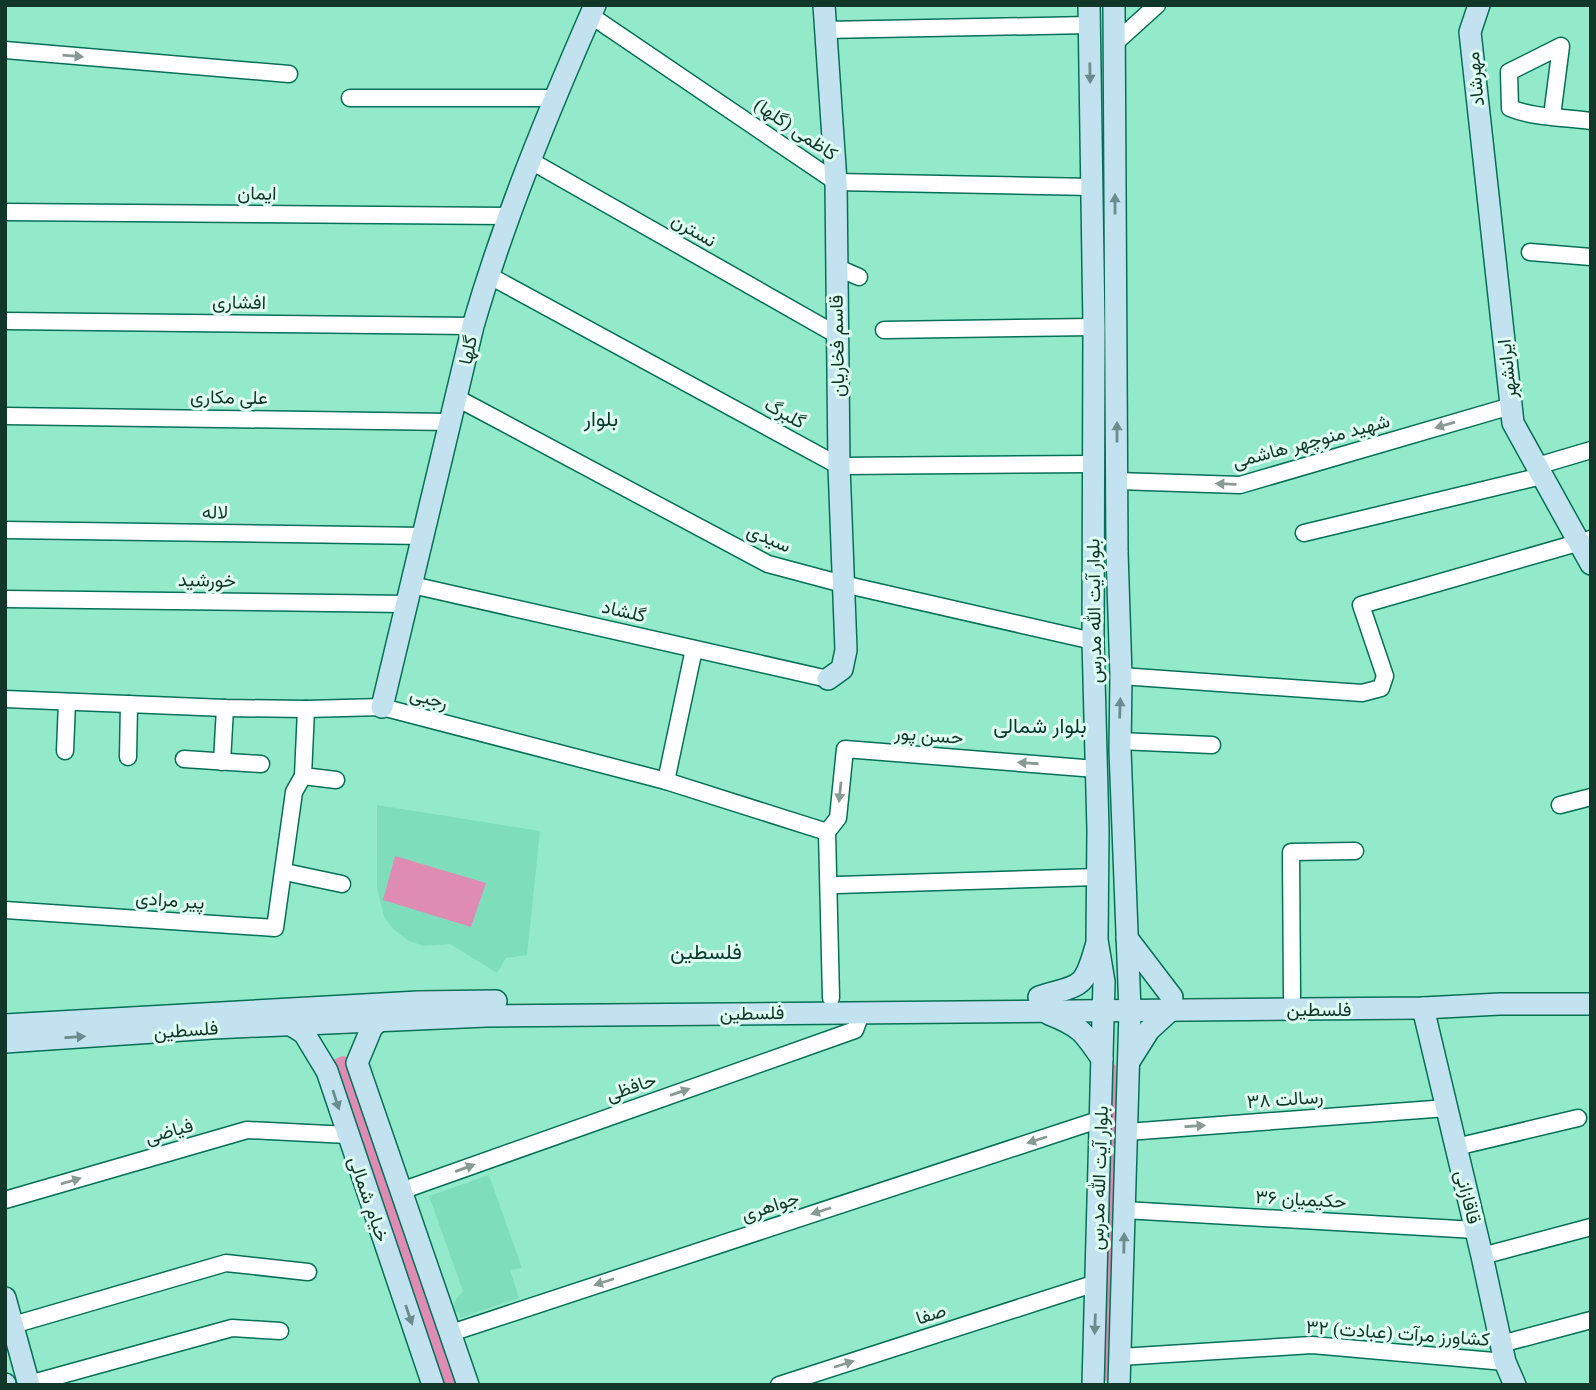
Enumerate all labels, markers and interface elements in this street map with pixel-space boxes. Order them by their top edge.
one-way arrow [62,51,84,62]
street label: مهرشاد [1462,51,1489,107]
one-way arrow [1084,63,1096,85]
street label: کاظمی (گلها) [750,94,841,165]
street label: ایمان [237,182,277,205]
one-way arrow [1109,193,1121,215]
street label: نسترن [667,209,720,252]
street label: افشاری [212,291,266,314]
street label: قاسم فخاریان [826,295,850,397]
street label: گلها [455,334,482,367]
street label: ایرانشهر [1493,338,1522,401]
street label: علی مکاری [190,386,268,409]
street label: گلبرگ [760,393,809,434]
district label: بلوار [583,407,618,432]
street label: شهید منوچهر هاشمی [1230,410,1393,475]
one-way arrow [1111,421,1123,443]
one-way arrow [1434,421,1455,431]
one-way arrow [1215,479,1237,490]
street label: لاله [202,501,228,523]
street label: سیدی [744,519,794,557]
street label: بلوار آیت الله مدرس [1082,538,1107,684]
street label: خورشید [178,569,236,592]
street label: گلشاد [600,596,648,626]
street label: رجبی [407,683,450,714]
one-way arrow [1115,697,1126,719]
district label: بلوار شمالی [993,714,1087,739]
street label: حسن پور [893,722,964,751]
one-way arrow [1017,758,1039,769]
one-way arrow [835,782,846,804]
street label: پیر مرادی [135,887,205,916]
district label: فلسطین [670,940,742,964]
street label: فلسطین [1287,999,1351,1021]
street label: فلسطین [719,1002,785,1025]
street label: فلسطین [153,1017,219,1044]
one-way arrow [64,1031,86,1042]
street label: حافظی [603,1069,659,1106]
one-way arrow [669,1086,690,1097]
street label: ۳۸ رسالت [1246,1086,1324,1113]
one-way arrow [331,1089,342,1110]
street label: بلوار آیت الله مدرس [1086,1105,1113,1251]
street label: فیاضی [143,1114,196,1149]
one-way arrow [1185,1121,1207,1132]
one-way arrow [1026,1135,1047,1146]
street label: خیام شمالی [343,1153,393,1245]
one-way arrow [455,1162,476,1173]
street label: قاقازانی [1450,1168,1485,1226]
one-way arrow [61,1176,82,1186]
street label: ۳۶ حکیمیان [1255,1186,1347,1213]
street label: جواهری [738,1187,802,1226]
one-way arrow [810,1206,831,1217]
one-way arrow [1118,1232,1129,1254]
one-way arrow [594,1278,615,1288]
street label: صفا [913,1299,949,1329]
one-way arrow [404,1305,415,1326]
one-way arrow [1089,1313,1101,1335]
street label: ۳۲ کشاورز مرآت (عبادت) [1305,1316,1491,1351]
one-way arrow [833,1358,854,1369]

